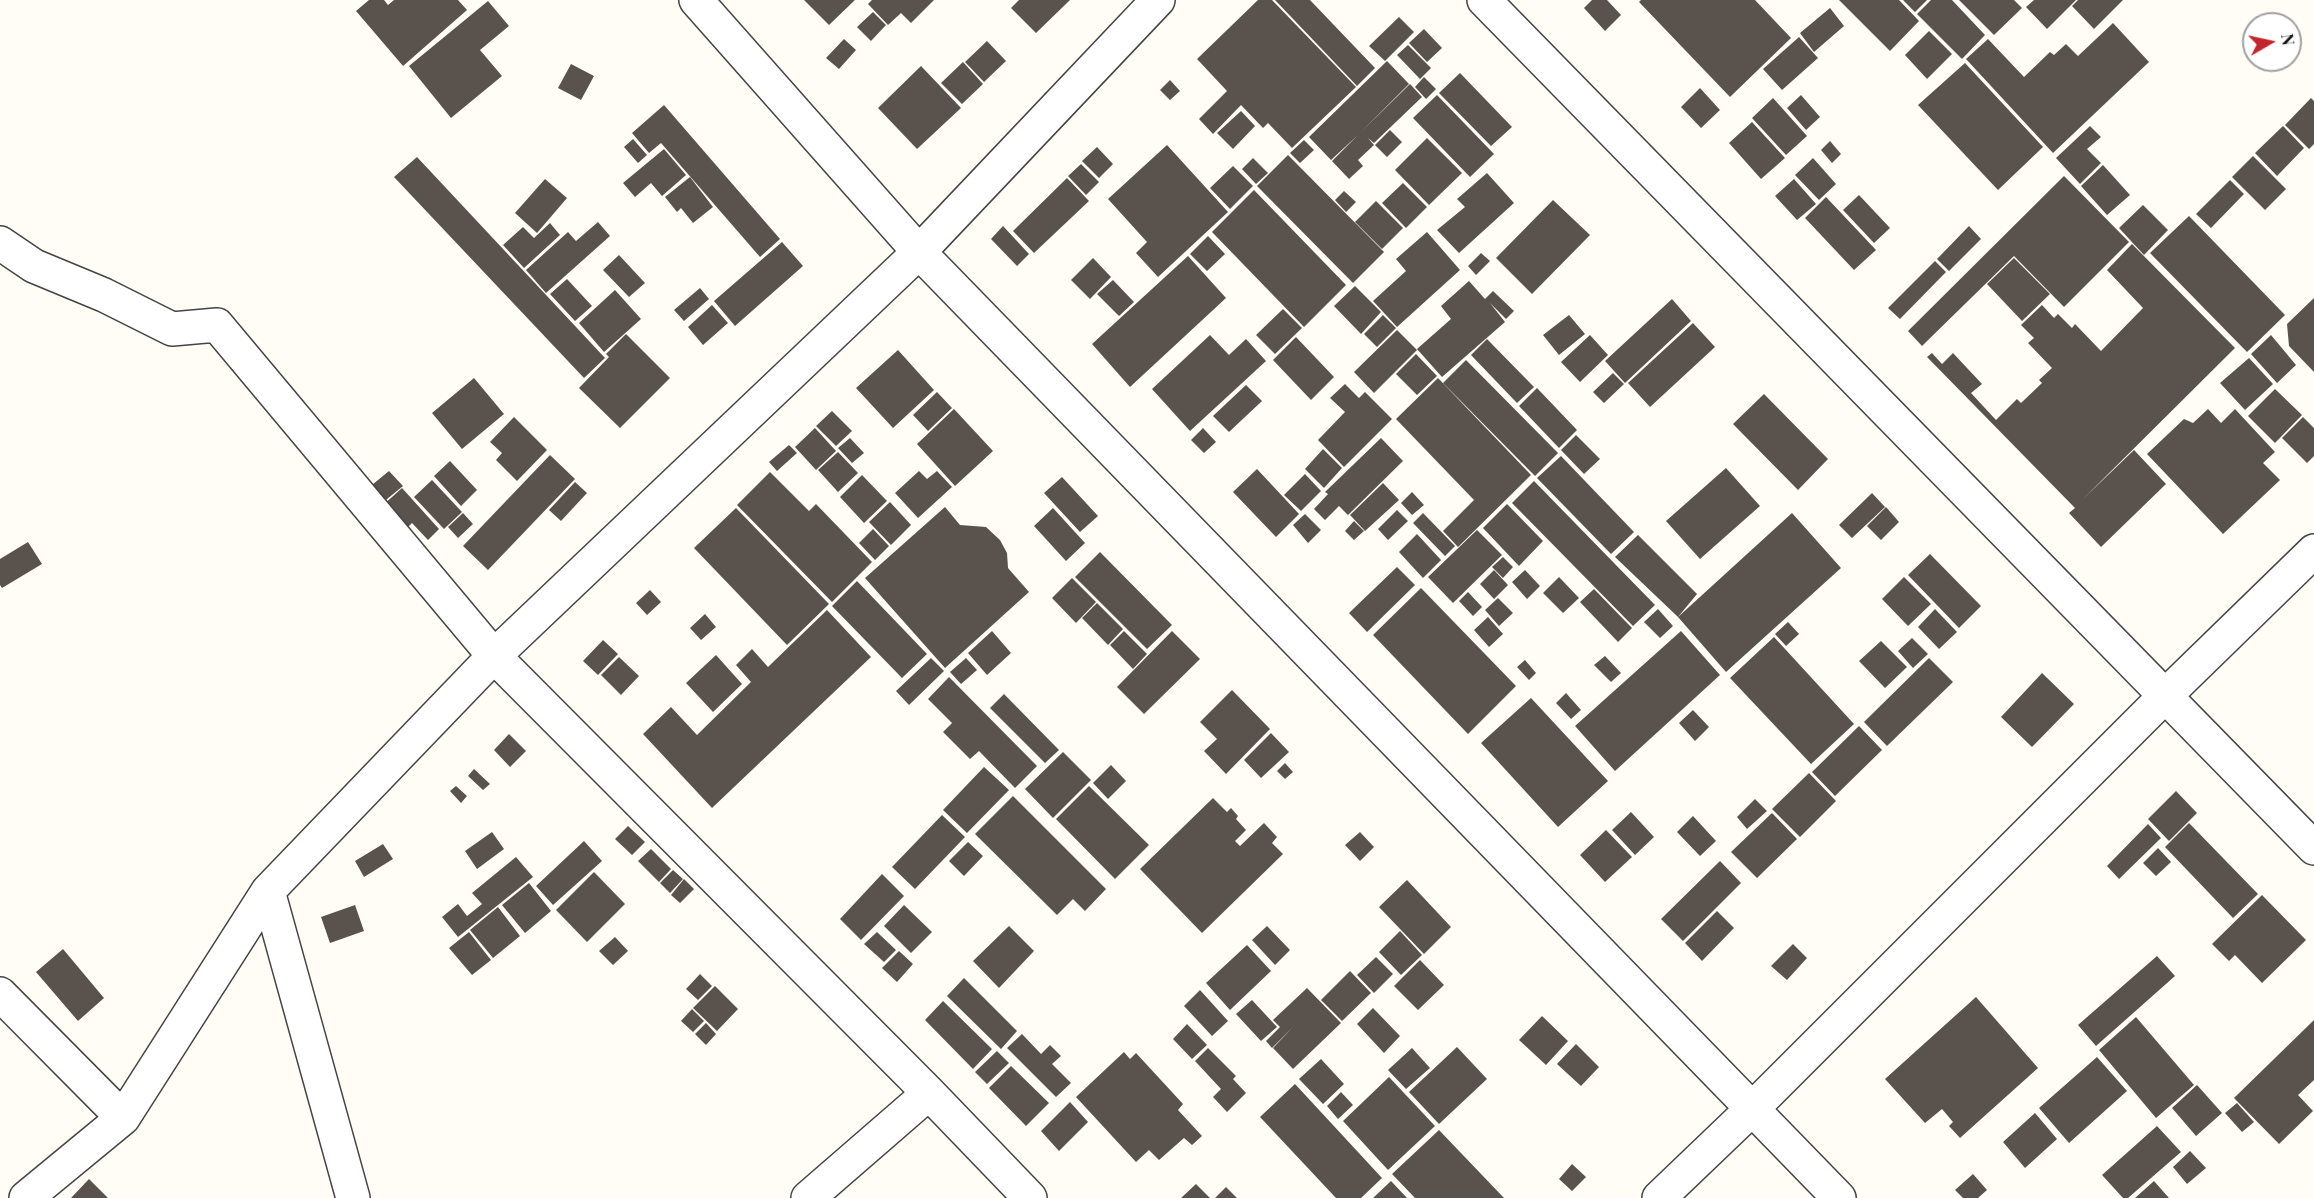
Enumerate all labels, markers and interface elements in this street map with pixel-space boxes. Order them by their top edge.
north arrow [2242,12,2302,72]
text: N [2277,32,2300,47]

